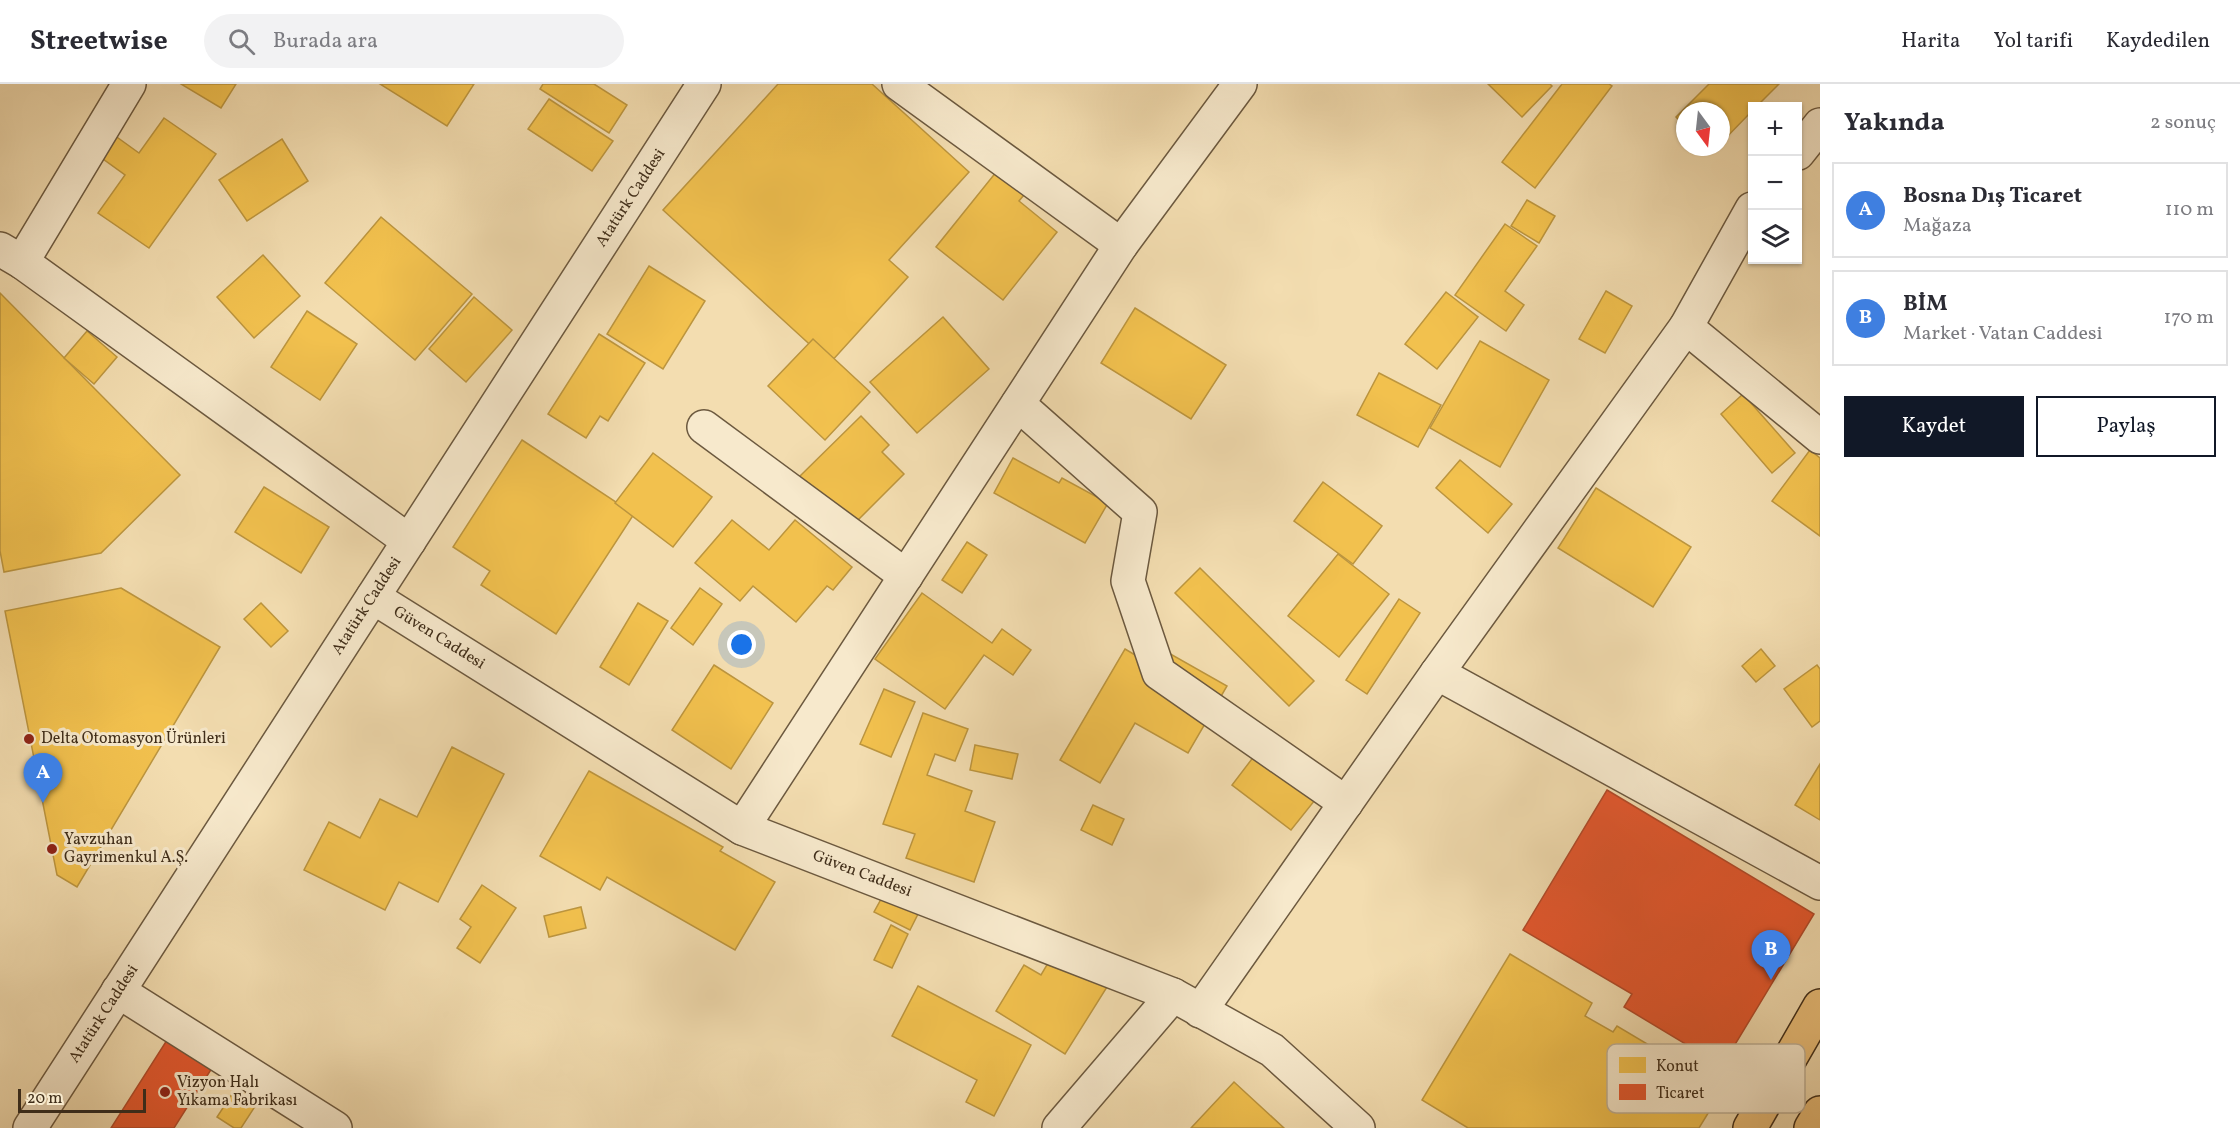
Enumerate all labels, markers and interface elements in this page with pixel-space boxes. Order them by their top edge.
search box [204,14,624,68]
text: Streetwise [30,22,168,61]
icon: search [225,25,258,58]
text: Burada ara [273,26,378,57]
text: Harita [1901,27,1960,56]
text: Yol tarifi [1993,27,2073,56]
text: Kaydedilen [2106,27,2210,56]
north arrow [1676,102,1730,156]
map controls [1748,102,1802,264]
button: + [1748,102,1802,156]
text: Yakında [1844,105,1945,141]
text: 2 sonuç [2150,109,2216,137]
street label: Atatürk Caddesi [591,144,671,252]
button: − [1748,156,1802,210]
text: Bosna Dış Ticaret [1903,181,2082,212]
text: A [1858,196,1873,224]
text: 110 m [2165,196,2214,224]
button: layers [1748,210,1802,264]
text: Mağaza [1903,212,1972,240]
text: BİM [1903,289,1947,320]
text: B [1859,304,1872,332]
text: 170 m [2164,304,2214,332]
text: Market · Vatan Caddesi [1903,320,2103,348]
button: Kaydet [1844,396,2024,457]
button: Paylaş [2036,396,2216,457]
street label: Atatürk Caddesi [327,552,407,660]
street label: Güven Caddesi [389,601,489,675]
your location [727,630,756,659]
place label: Delta Otomasyon Ürünleri [41,728,226,750]
marker: Delta Otomasyon Ürünleri [22,732,36,746]
pin: A [24,754,63,803]
place label: Yavzuhan Gayrimenkul A.Ş. [64,829,188,869]
marker: Yavzuhan Gayrimenkul A.Ş. [45,842,59,856]
street label: Güven Caddesi [809,845,915,903]
pin: B [1752,930,1790,980]
street label: Atatürk Caddesi [64,960,144,1068]
legend [1607,1044,1805,1113]
text: Konut [1656,1056,1699,1078]
place label: Vizyon Halı Yıkama Fabrikası [177,1072,298,1112]
text: Ticaret [1656,1083,1705,1105]
marker: Vizyon Halı Yıkama Fabrikası [158,1085,172,1099]
scale bar [18,1086,146,1114]
text: 20 m [27,1088,62,1110]

